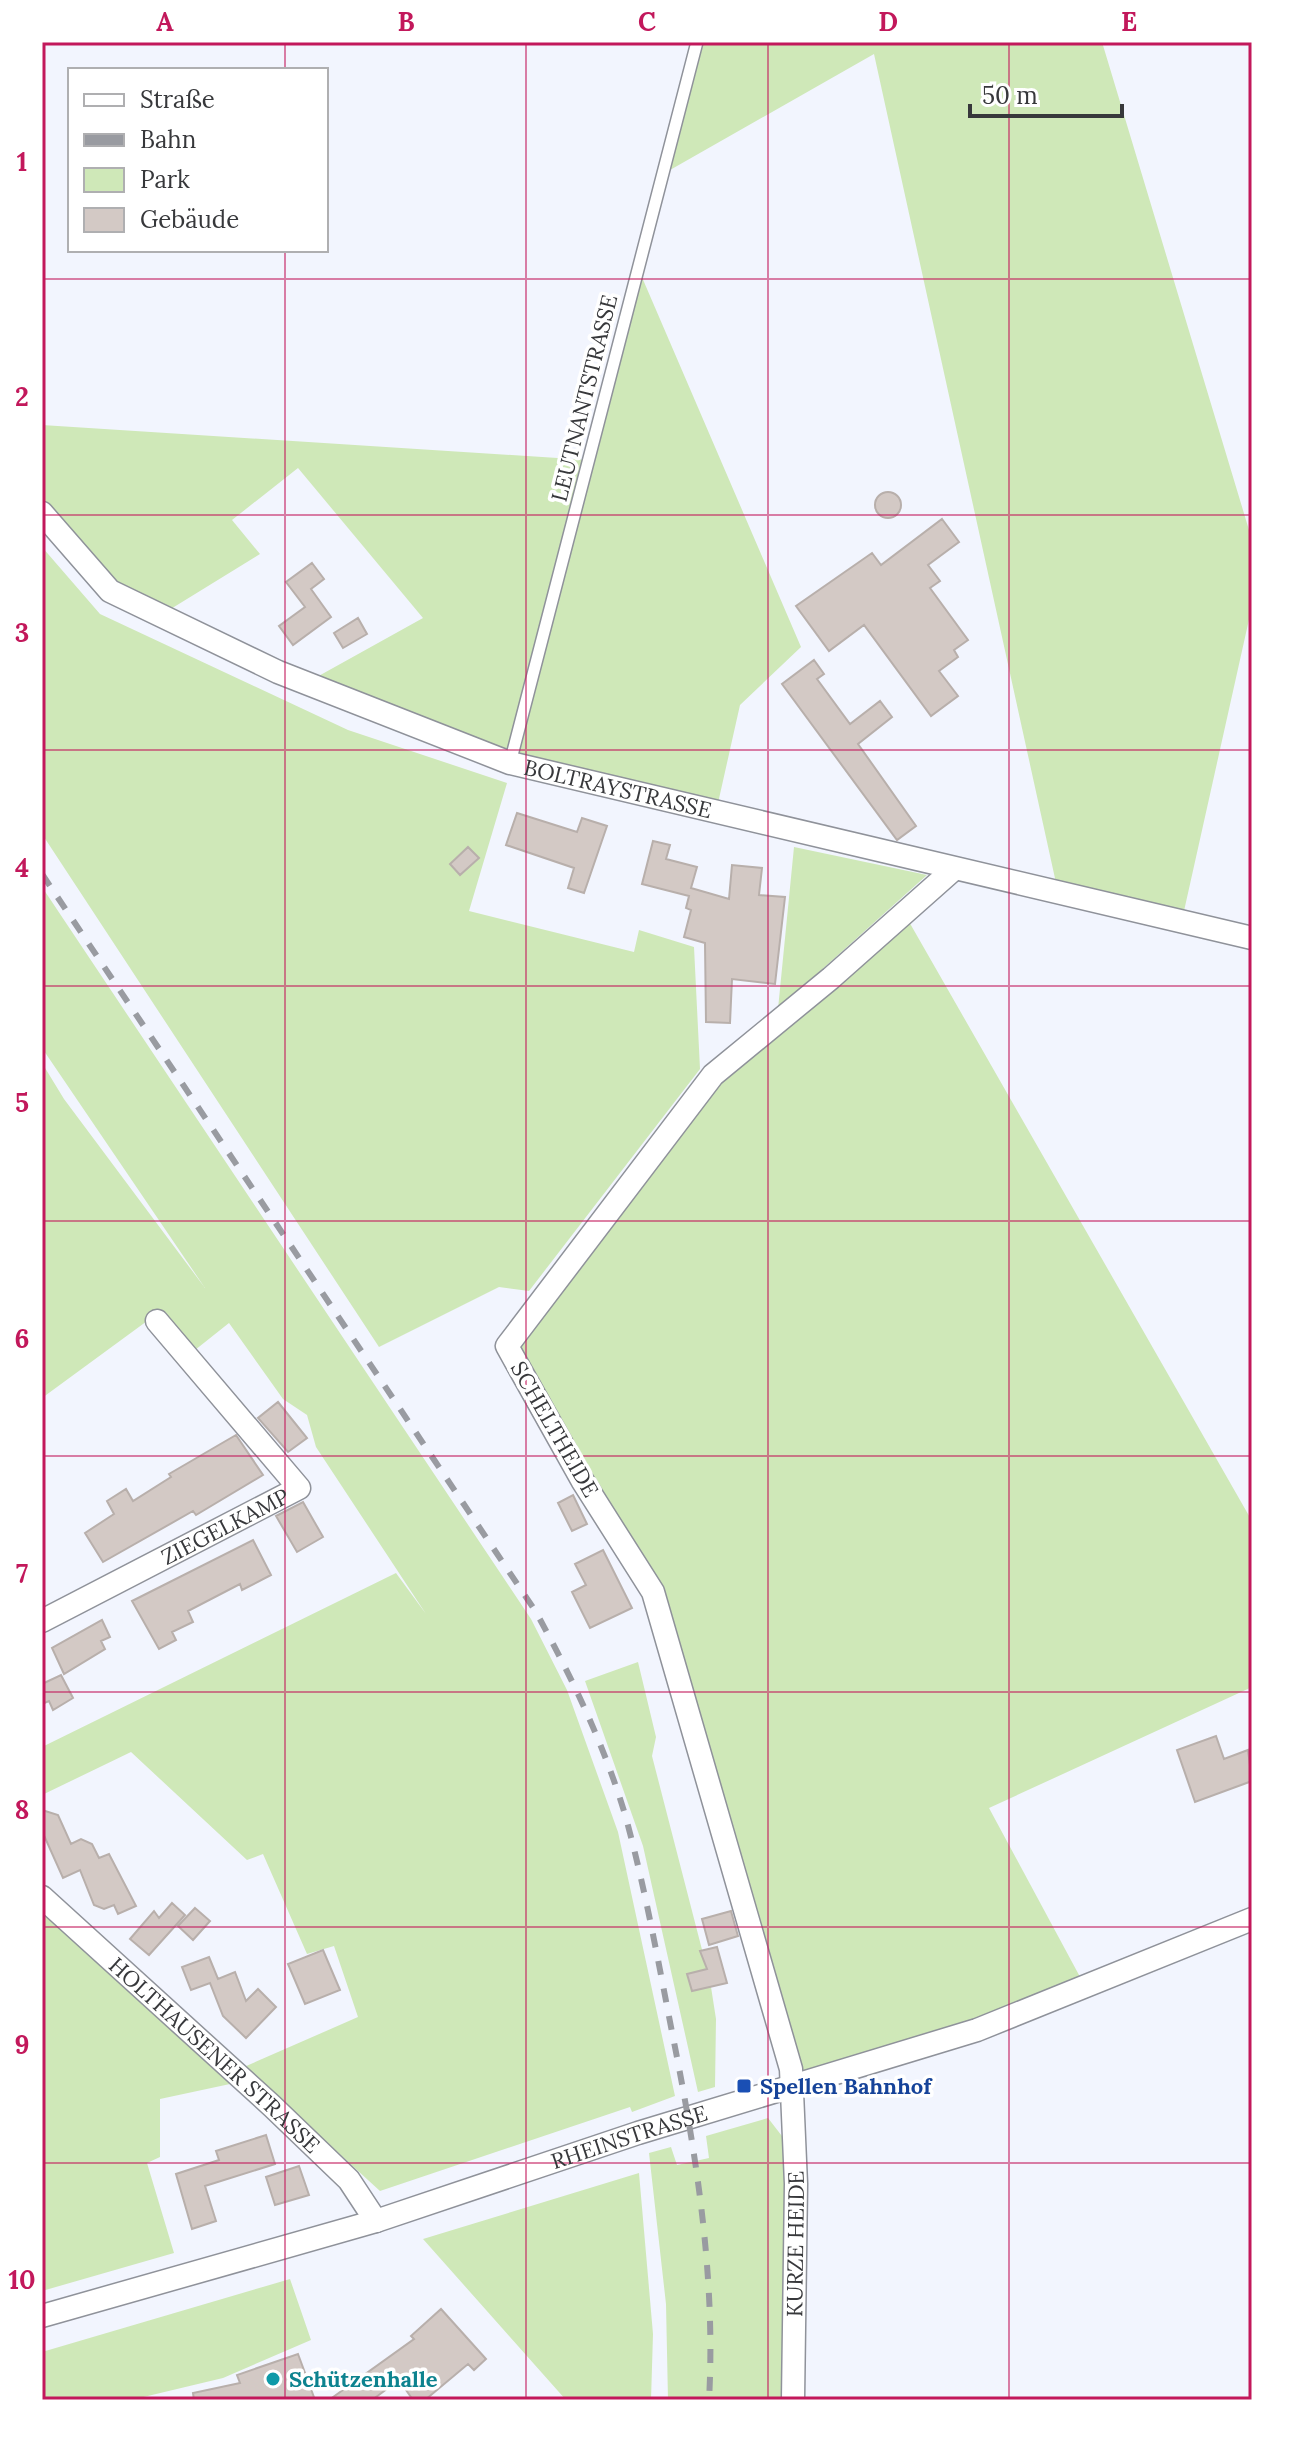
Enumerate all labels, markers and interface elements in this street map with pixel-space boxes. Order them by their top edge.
text: A [156,5,174,38]
text: B [397,5,415,38]
text: C [638,5,656,38]
text: D [878,5,898,38]
text: E [1121,5,1137,38]
legend [68,68,328,252]
scale bar [970,68,1122,118]
text: 50 m [982,80,1038,111]
text: Straße [140,84,215,115]
text: Bahn [140,124,196,155]
text: 1 [17,145,27,178]
text: Park [140,164,190,195]
text: Gebäude [140,204,239,235]
street label: LEUTNANTSTRASSE [545,292,623,504]
text: 2 [15,380,29,413]
text: 3 [15,616,29,649]
street label: BOLTRAYSTRASSE [521,753,715,824]
text: 4 [15,851,29,884]
text: 5 [15,1086,29,1119]
text: 6 [15,1322,29,1355]
street label: SCHELTHEIDE [505,1356,605,1502]
street label: ZIEGELKAMP [156,1482,294,1571]
text: 7 [16,1557,28,1590]
text: 8 [15,1793,29,1826]
street label: HOLTHAUSENER STRASSE [103,1951,326,2159]
text: 9 [15,2028,29,2061]
place label: Spellen Bahnhof [760,2072,933,2100]
marker: Spellen Bahnhof [735,2077,753,2095]
street label: RHEINSTRASSE [547,2099,711,2175]
street label: KURZE HEIDE [780,2170,810,2317]
text: 10 [8,2263,36,2296]
place label: Schützenhalle [289,2365,438,2393]
marker: Schützenhalle [264,2370,282,2388]

